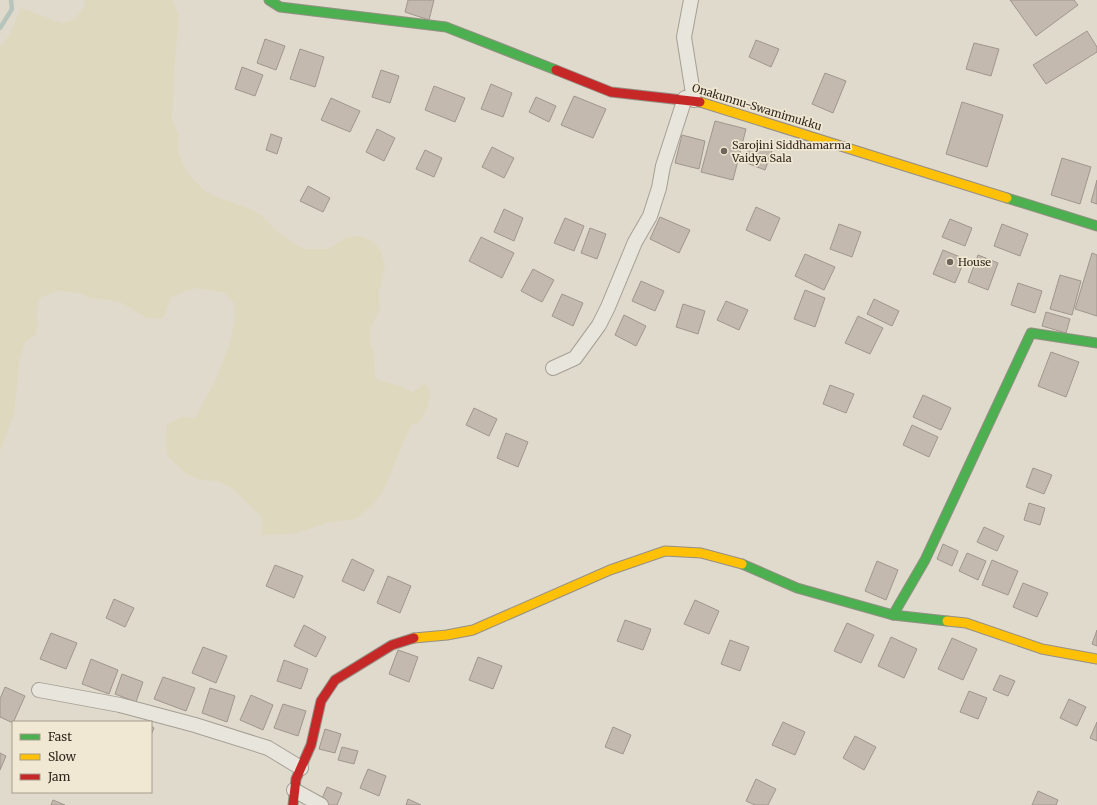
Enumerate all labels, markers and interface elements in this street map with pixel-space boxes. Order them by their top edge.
street label: Onakunnu-Swamimukku [690,81,824,133]
place label: Sarojini Siddhamarma Vaidya Sala [731,138,851,165]
marker: Sarojini Siddhamarma Vaidya Sala [719,146,729,156]
place label: House [958,255,991,269]
marker: House [945,257,955,267]
legend [12,721,152,793]
text: Fast [48,729,72,744]
text: Slow [48,749,77,764]
text: Jam [47,769,71,784]

